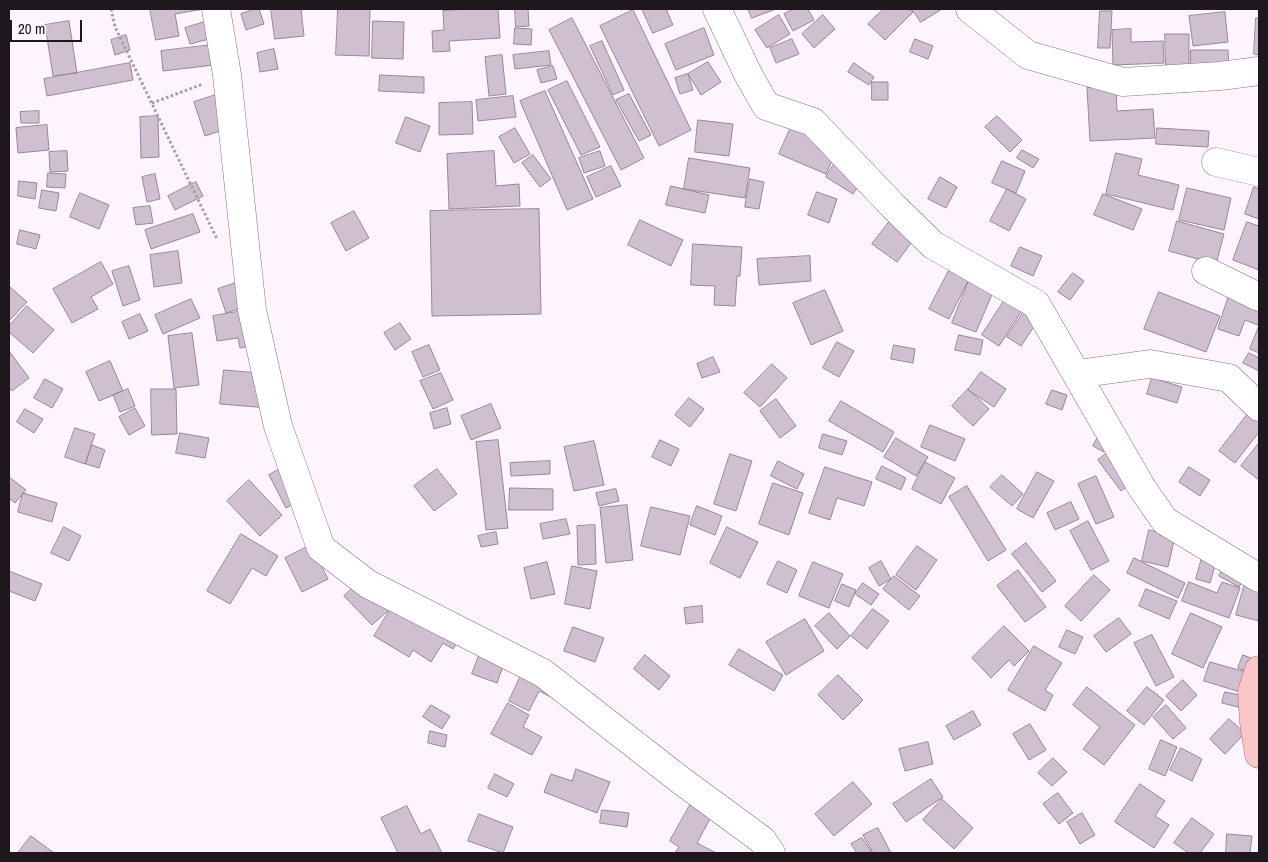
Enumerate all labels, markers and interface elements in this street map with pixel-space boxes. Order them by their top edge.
scale bar [12,10,85,42]
text: 20 m [18,18,45,39]

